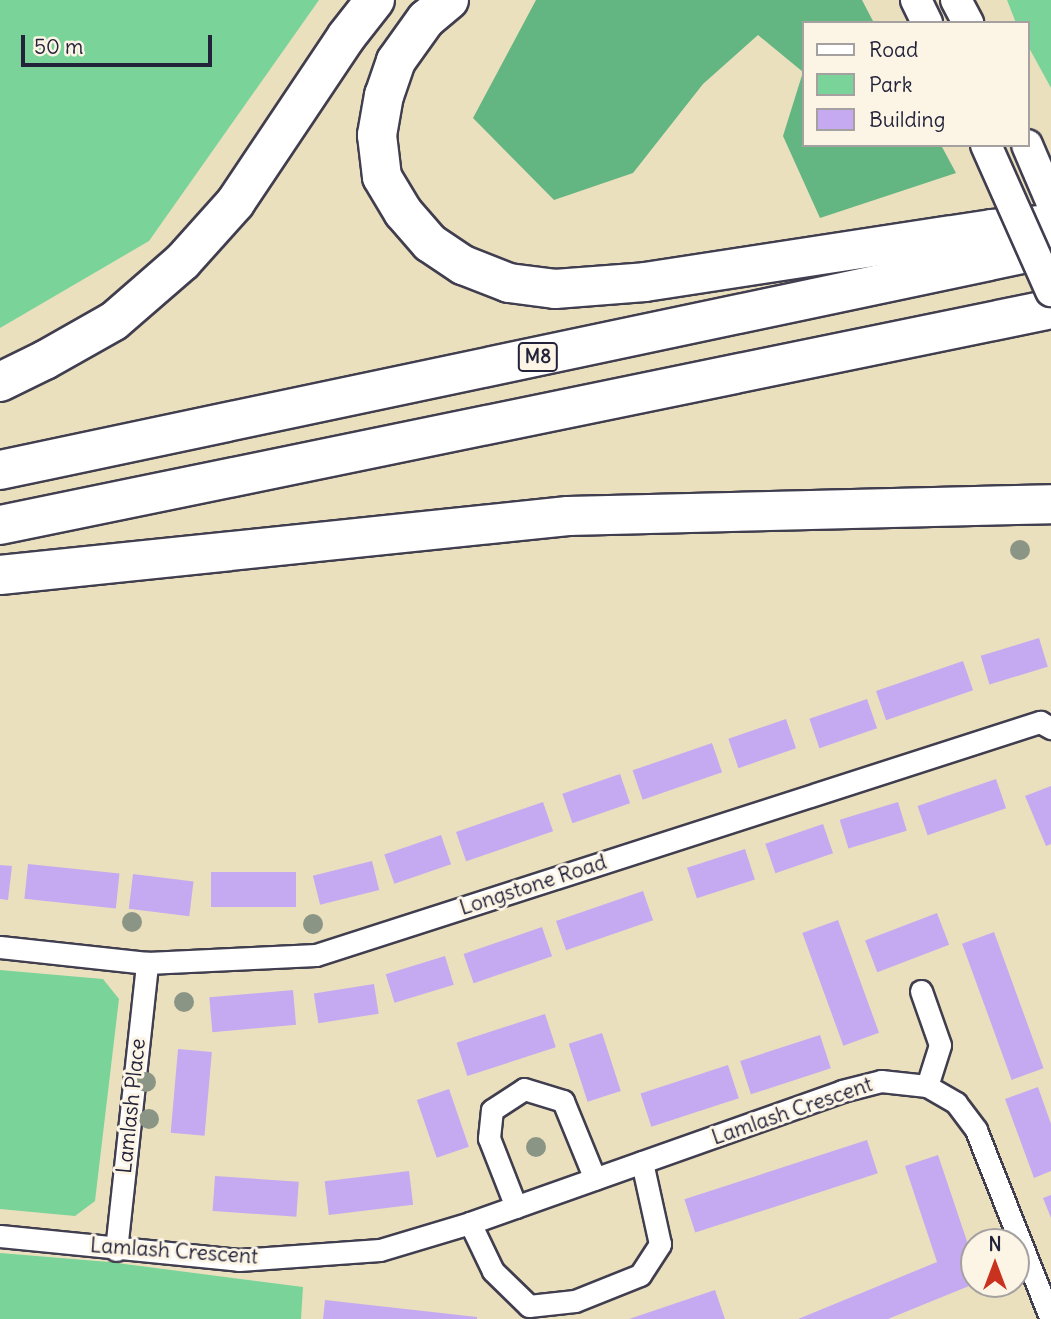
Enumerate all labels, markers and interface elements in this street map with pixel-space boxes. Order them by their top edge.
scale bar [24,21,215,65]
legend [802,21,1030,147]
text: 50 m [34,33,83,60]
text: Road [869,36,918,63]
text: Park [869,71,912,98]
text: Building [869,106,945,133]
road number: M8 [517,342,559,372]
street label: Longstone Road [456,849,610,921]
street label: Lamlash Place [111,1037,151,1175]
street label: Lamlash Crescent [708,1072,876,1150]
north arrow [960,1228,1030,1298]
text: N [988,1232,1002,1256]
street label: Lamlash Crescent [89,1233,259,1269]

